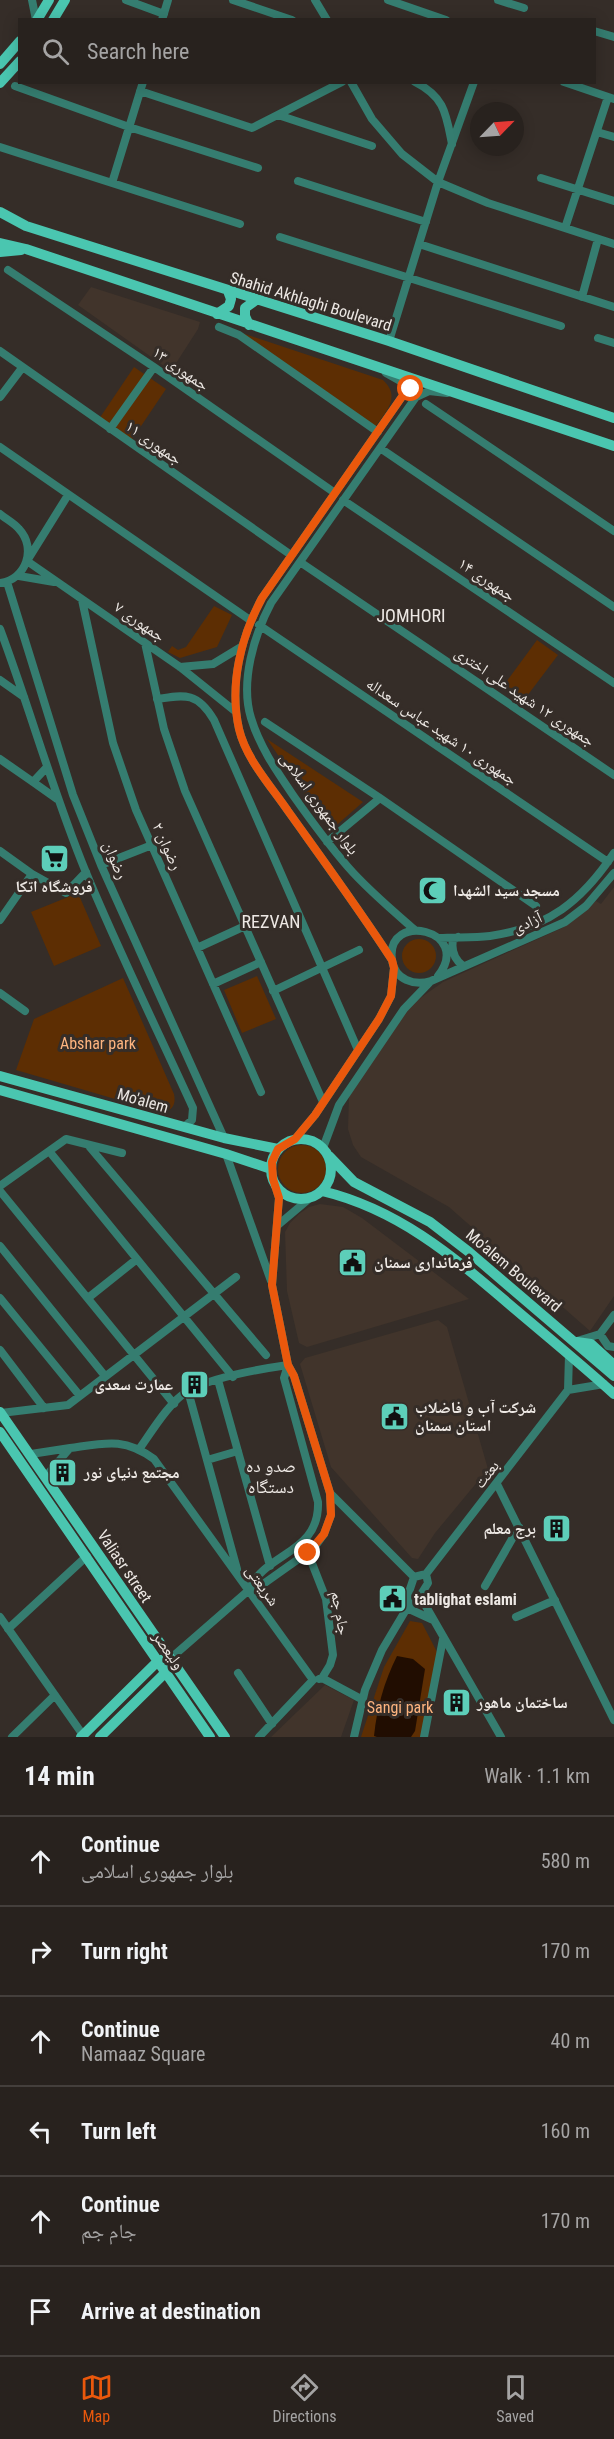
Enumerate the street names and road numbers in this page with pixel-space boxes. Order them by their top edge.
street label: Shahid Akhlaghi Boulevard [228,268,394,335]
street label: جمهوری ۱۳ [148,342,213,396]
street label: جمهوری ۱۱ [121,416,186,470]
street label: جمهوری ۱۴ [454,554,519,606]
street label: جمهوری ۷ [110,597,169,646]
street label: جمهوری ۱۲ شهید علی اختری [451,643,598,751]
street label: جمهوری ۱۰ شهید عباس سعداله [362,674,521,790]
street label: بلوار جمهوری اسلامی [275,748,363,859]
street label: رضوان ۲ [148,819,186,873]
street label: رضوان [98,838,132,882]
street label: آزادی [509,907,546,938]
street label: Mo'alem [115,1084,171,1117]
street label: Mo'alem Boulevard [462,1225,565,1316]
street label: بعثت [470,1457,503,1492]
street label: Valiasr street [93,1526,156,1606]
street label: شریعتی [241,1561,284,1610]
street label: جام جم [326,1590,354,1637]
street label: ولیعصر [148,1627,188,1673]

